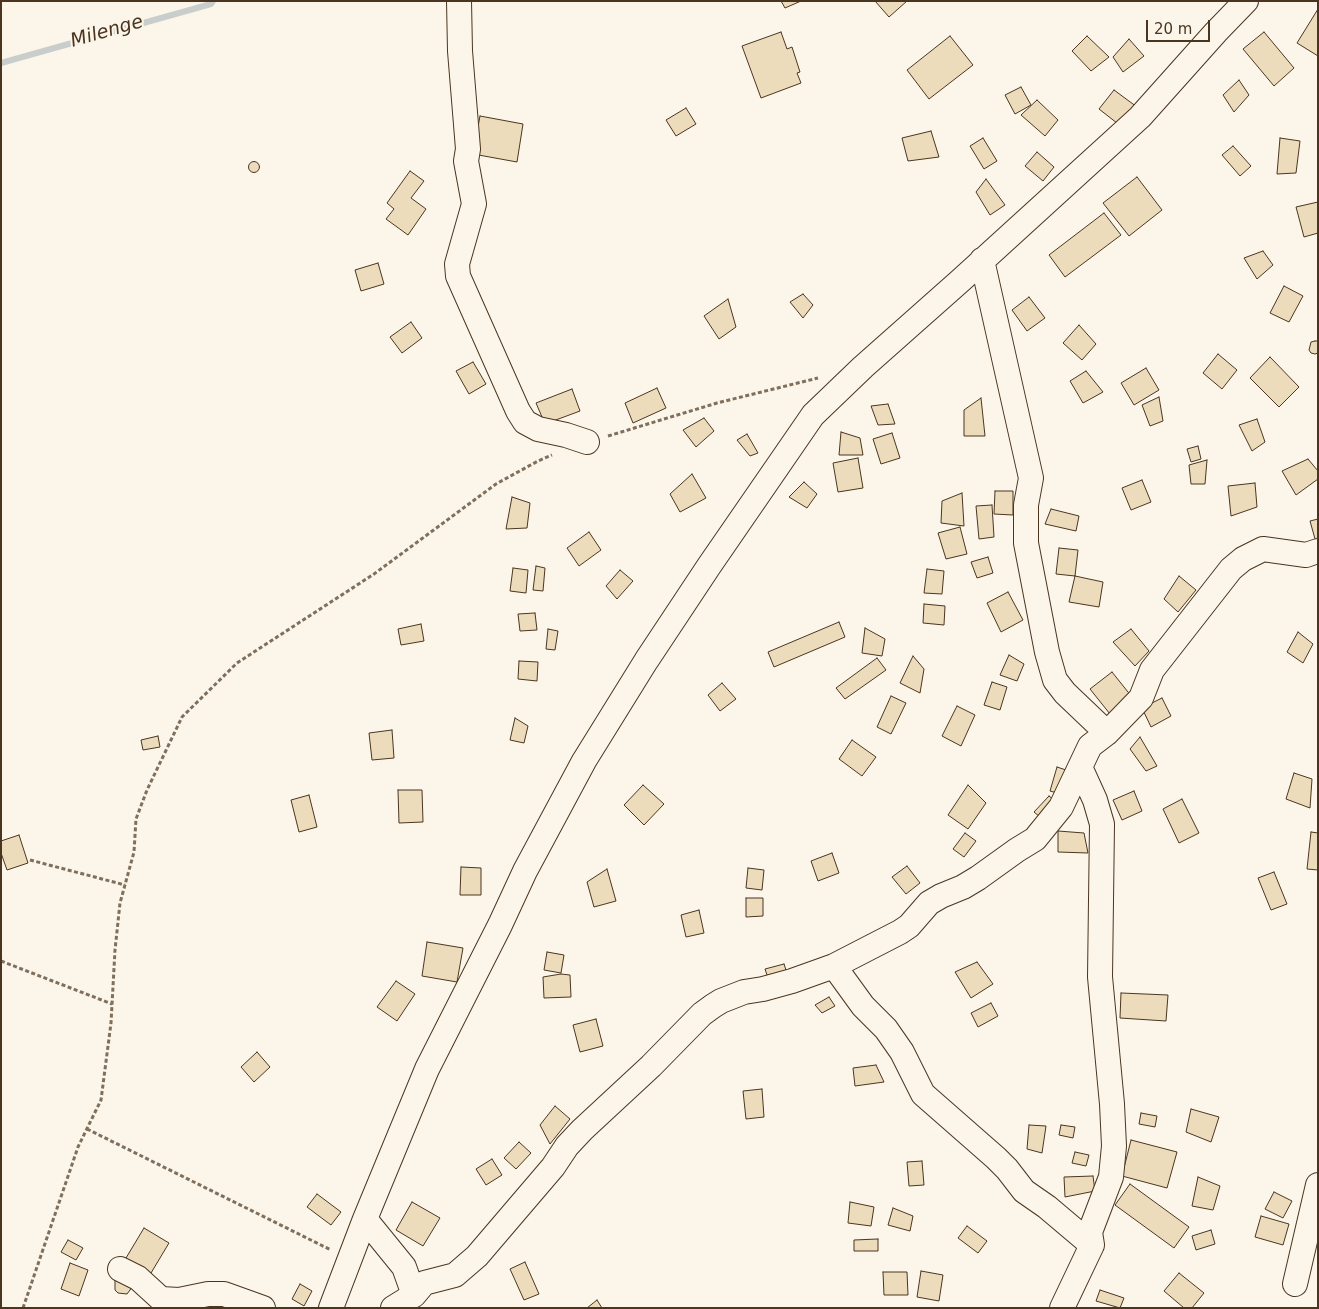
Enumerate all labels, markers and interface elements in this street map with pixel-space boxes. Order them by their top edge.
scale bar [1149,10,1213,42]
water label: Milenge [68,11,146,53]
text: 20 m [1154,20,1192,38]

